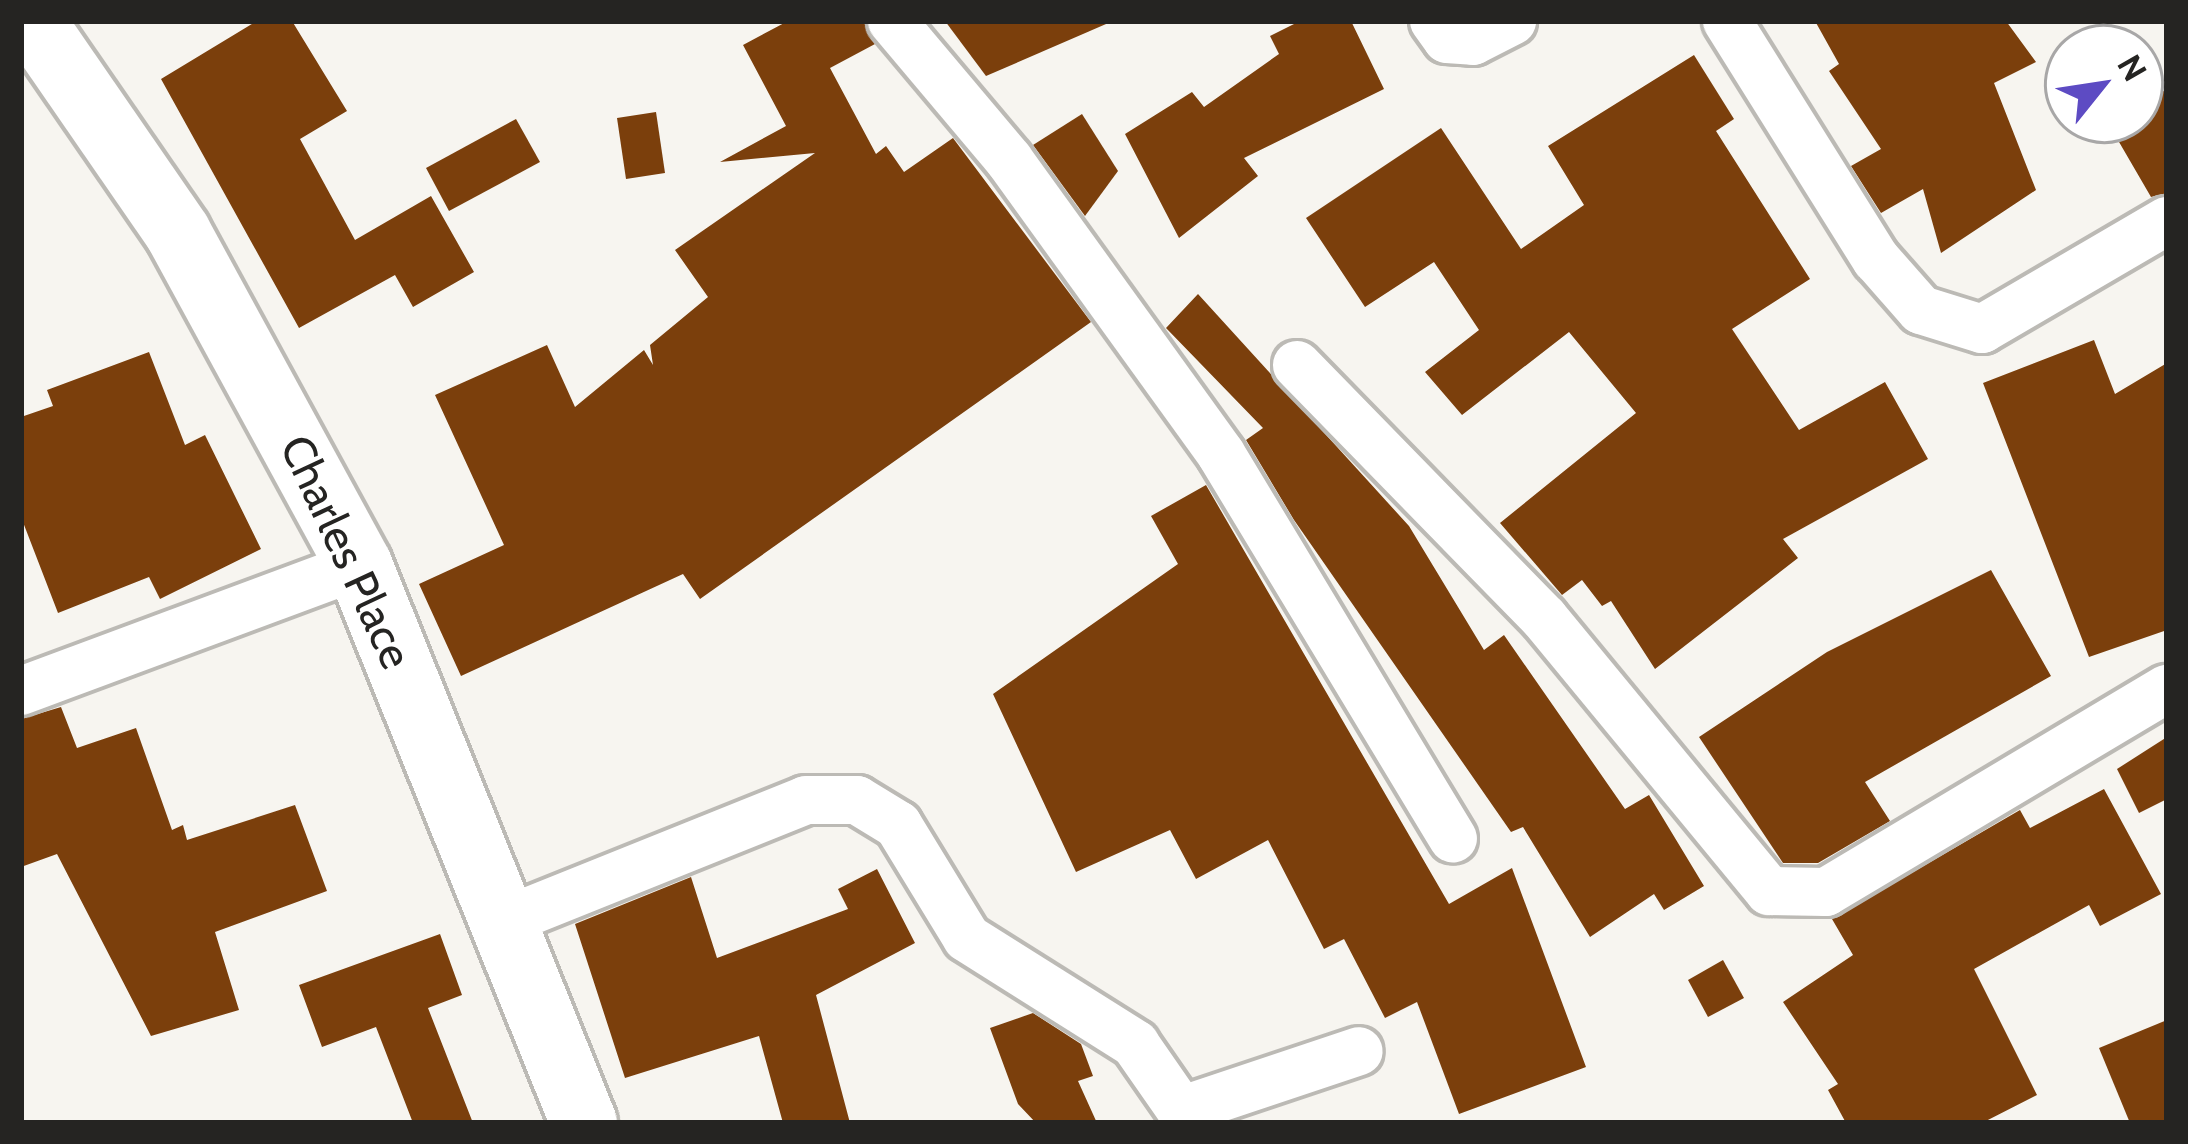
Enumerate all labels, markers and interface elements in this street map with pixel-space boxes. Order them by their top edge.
north arrow [2044,24,2164,144]
text: N [2109,47,2156,88]
street label: Charles Place [268,427,424,677]

